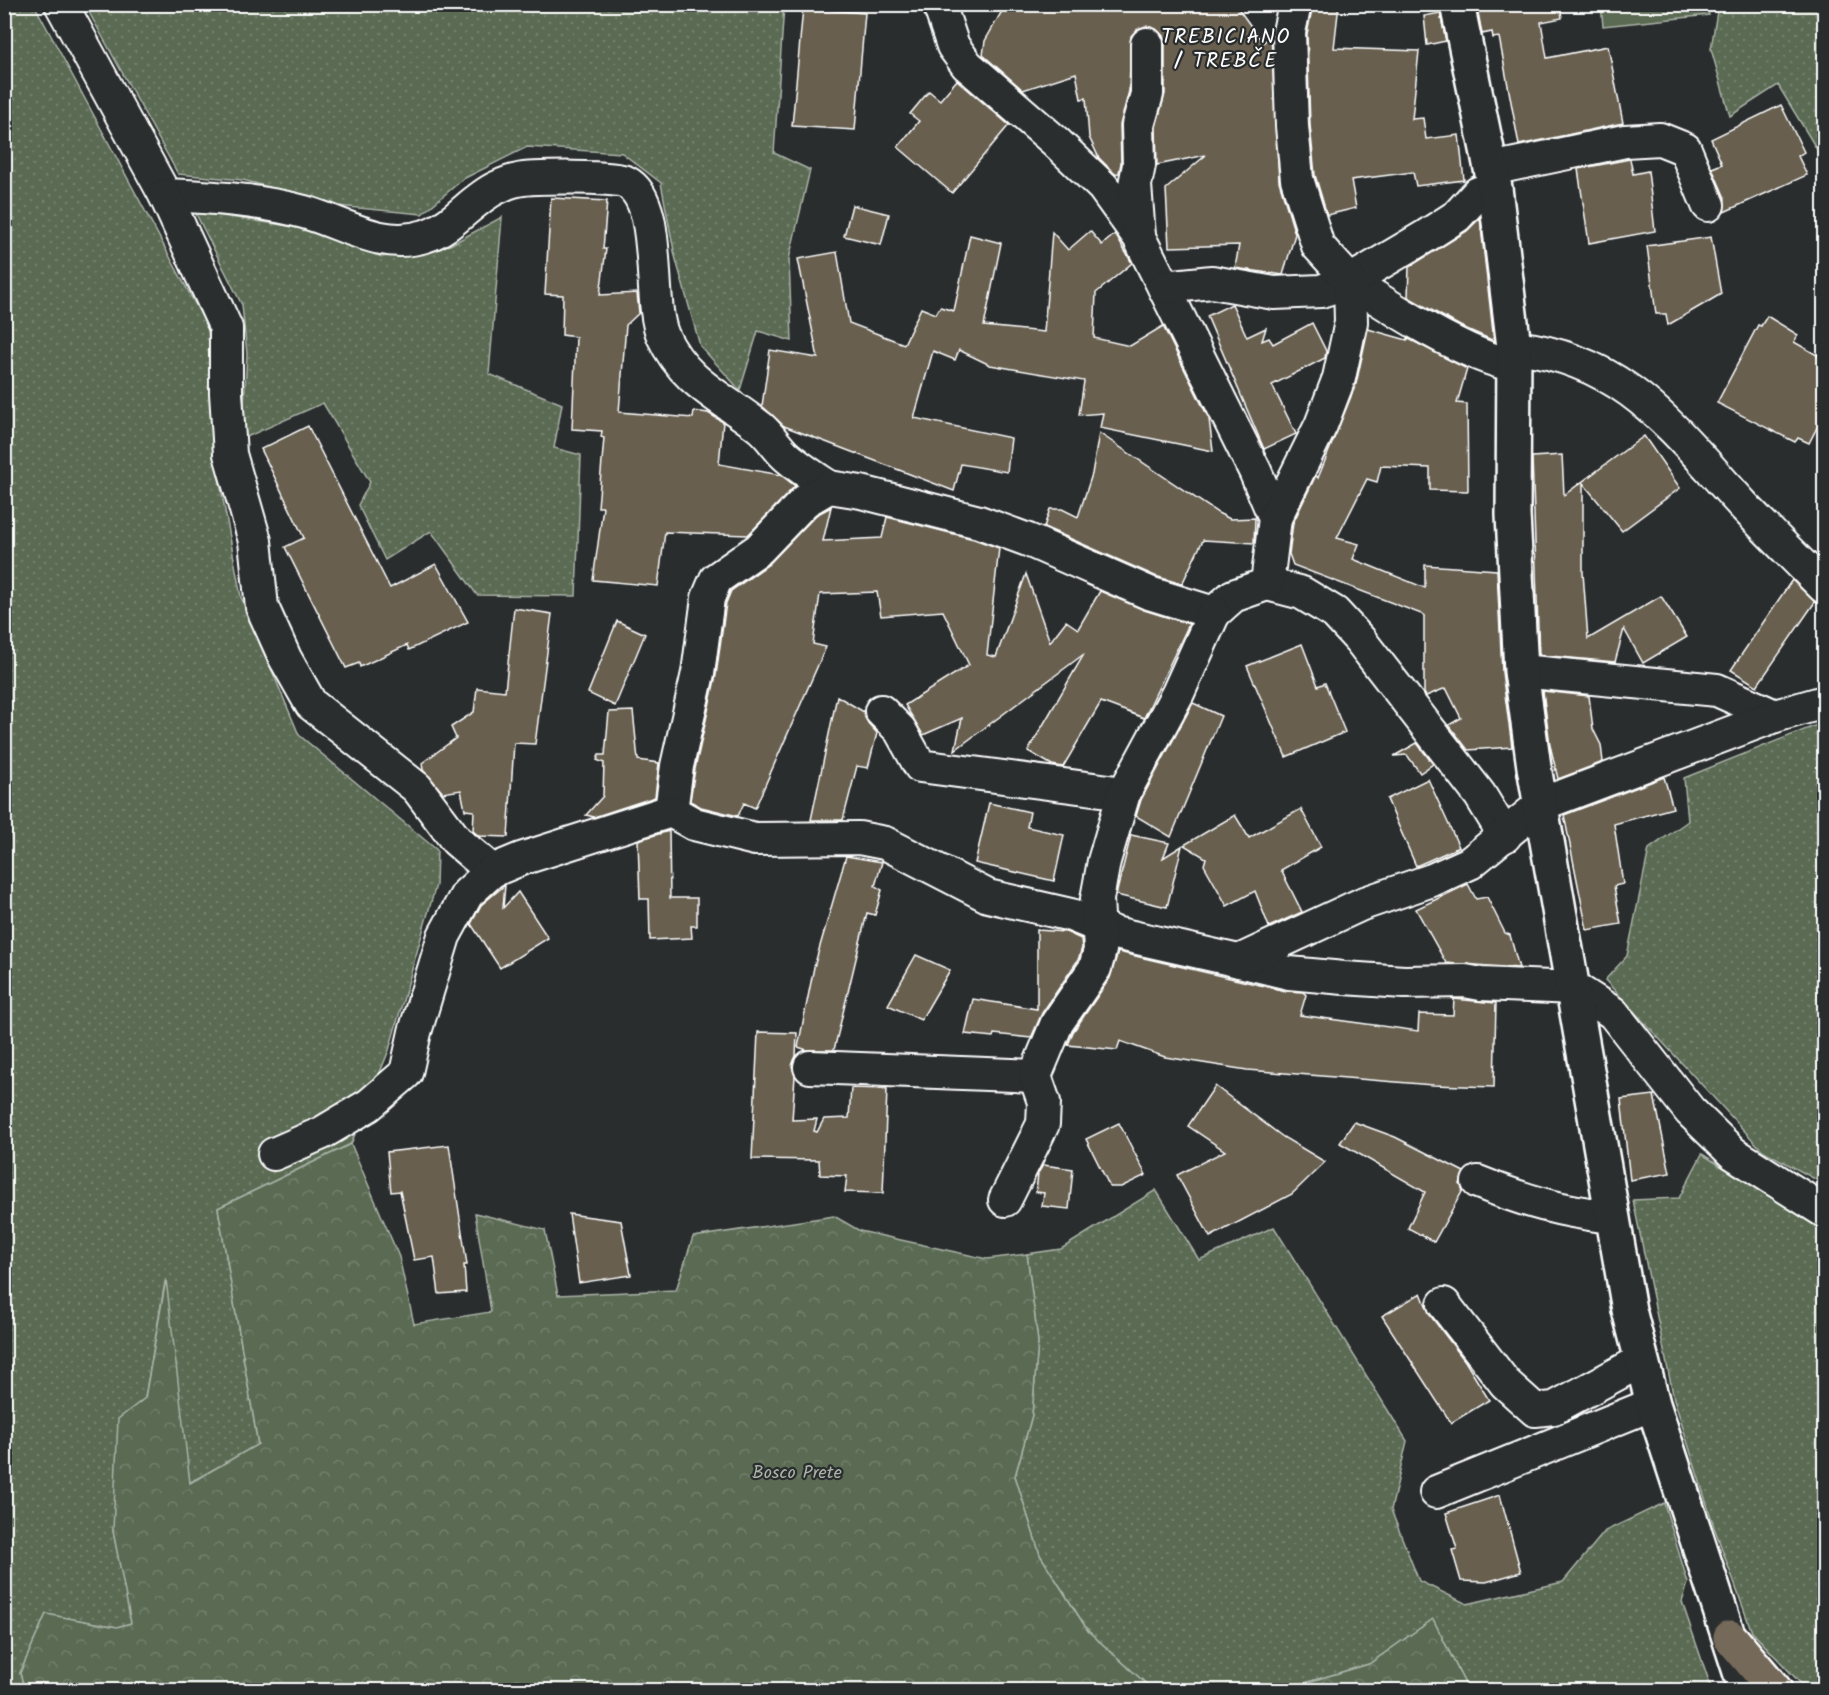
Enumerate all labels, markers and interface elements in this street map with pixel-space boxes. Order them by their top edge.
district label: TREBICIANO / TREBČE [1161,21,1291,78]
park label: Bosco Prete [752,1459,842,1488]

